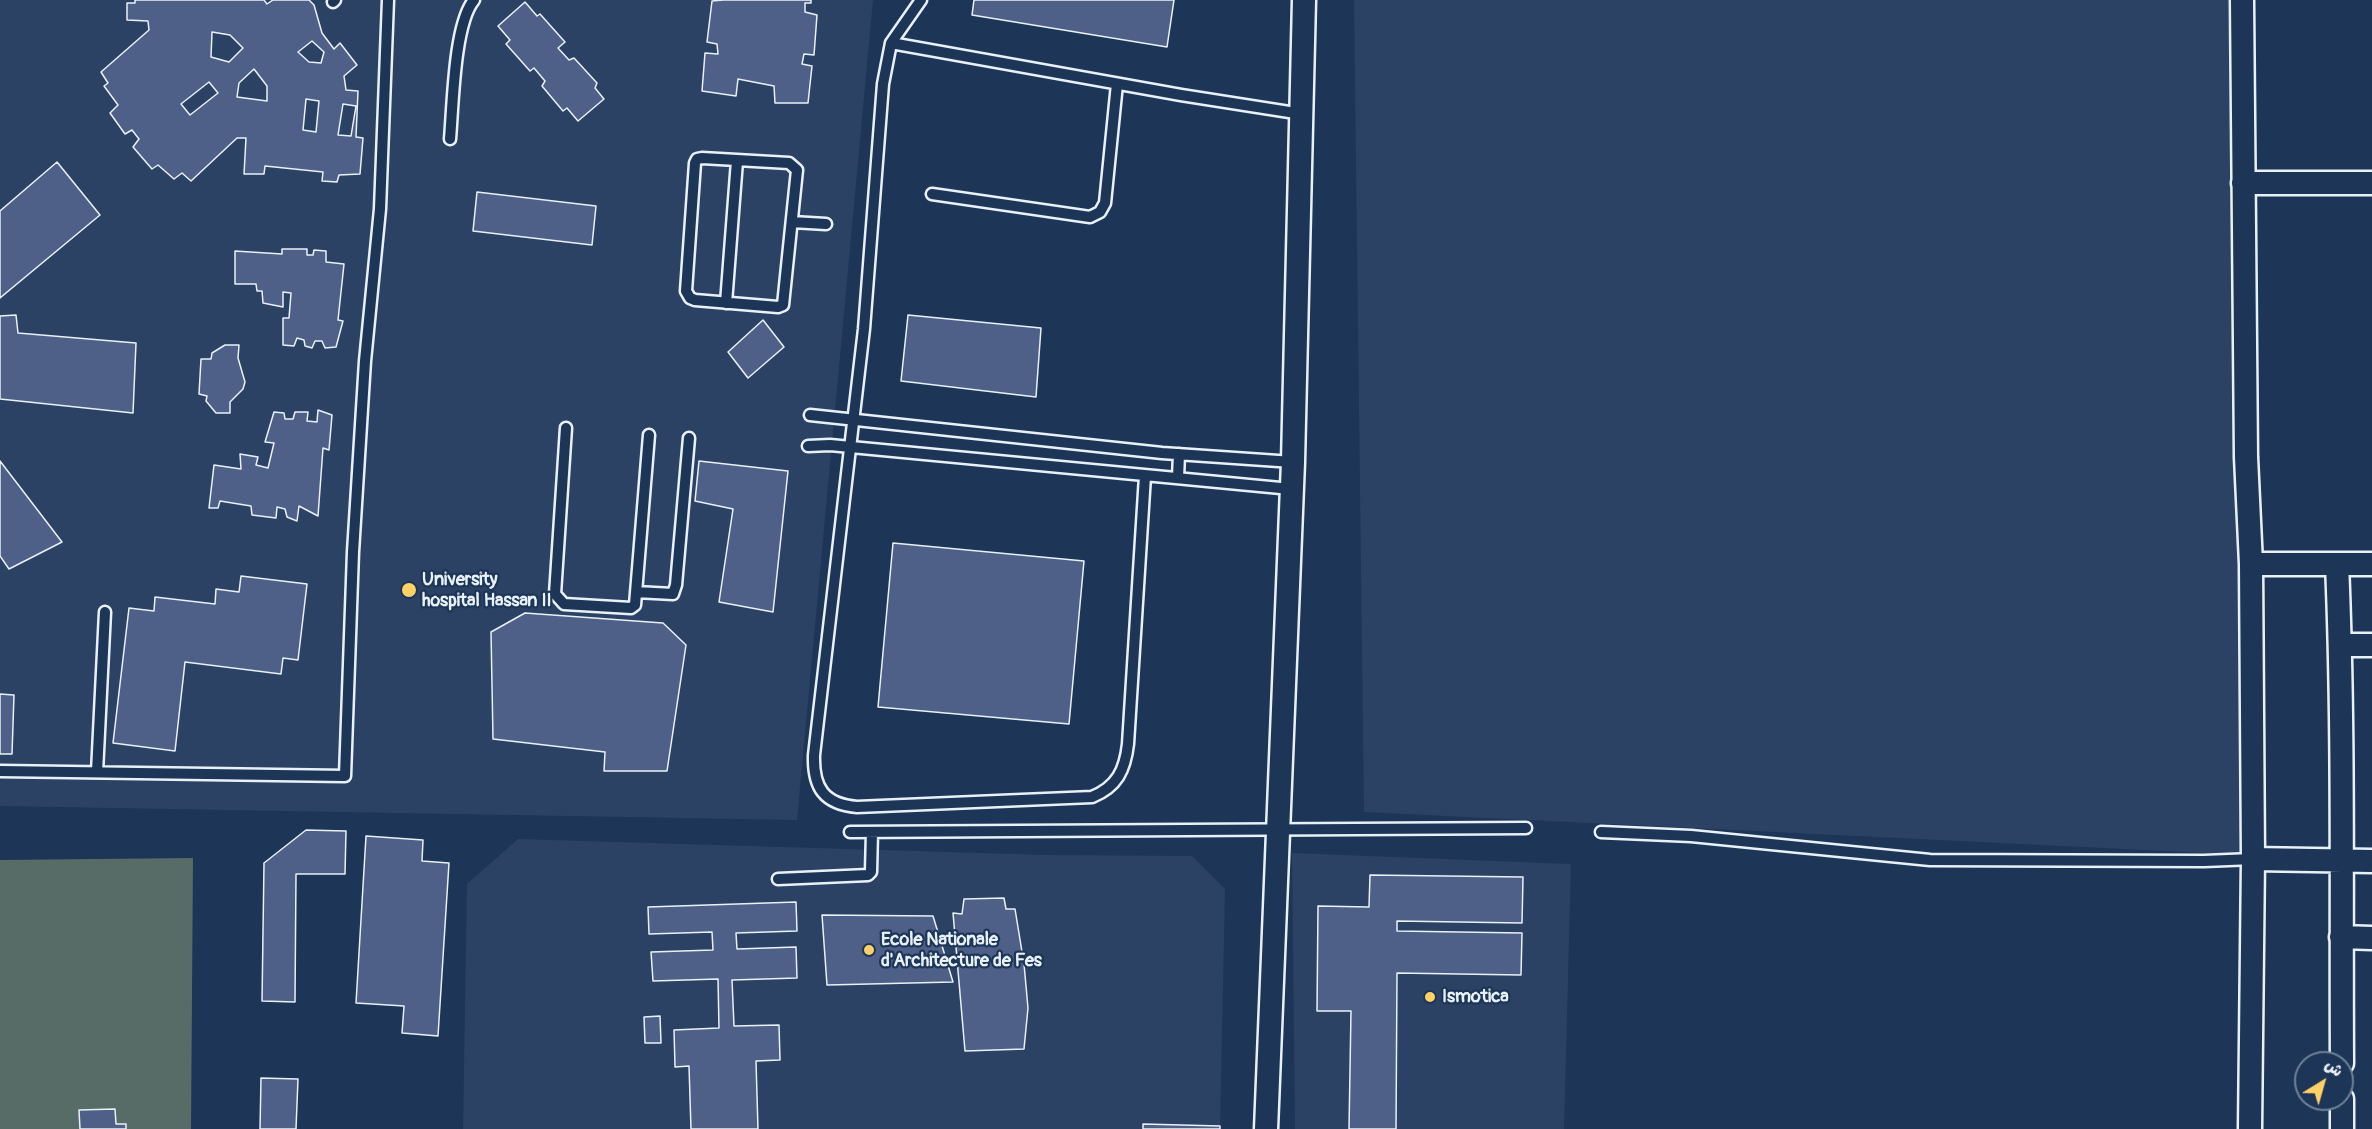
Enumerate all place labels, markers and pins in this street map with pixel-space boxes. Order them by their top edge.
place label: University hospital Hassan II [422,569,552,612]
marker: University hospital Hassan II [400,581,418,599]
place label: Ecole Nationale d'Architecture de Fes [881,929,1042,972]
marker: Ecole Nationale d'Architecture de Fes [862,943,876,957]
place label: Ismotica [1442,986,1509,1008]
marker: Ismotica [1423,990,1437,1004]

